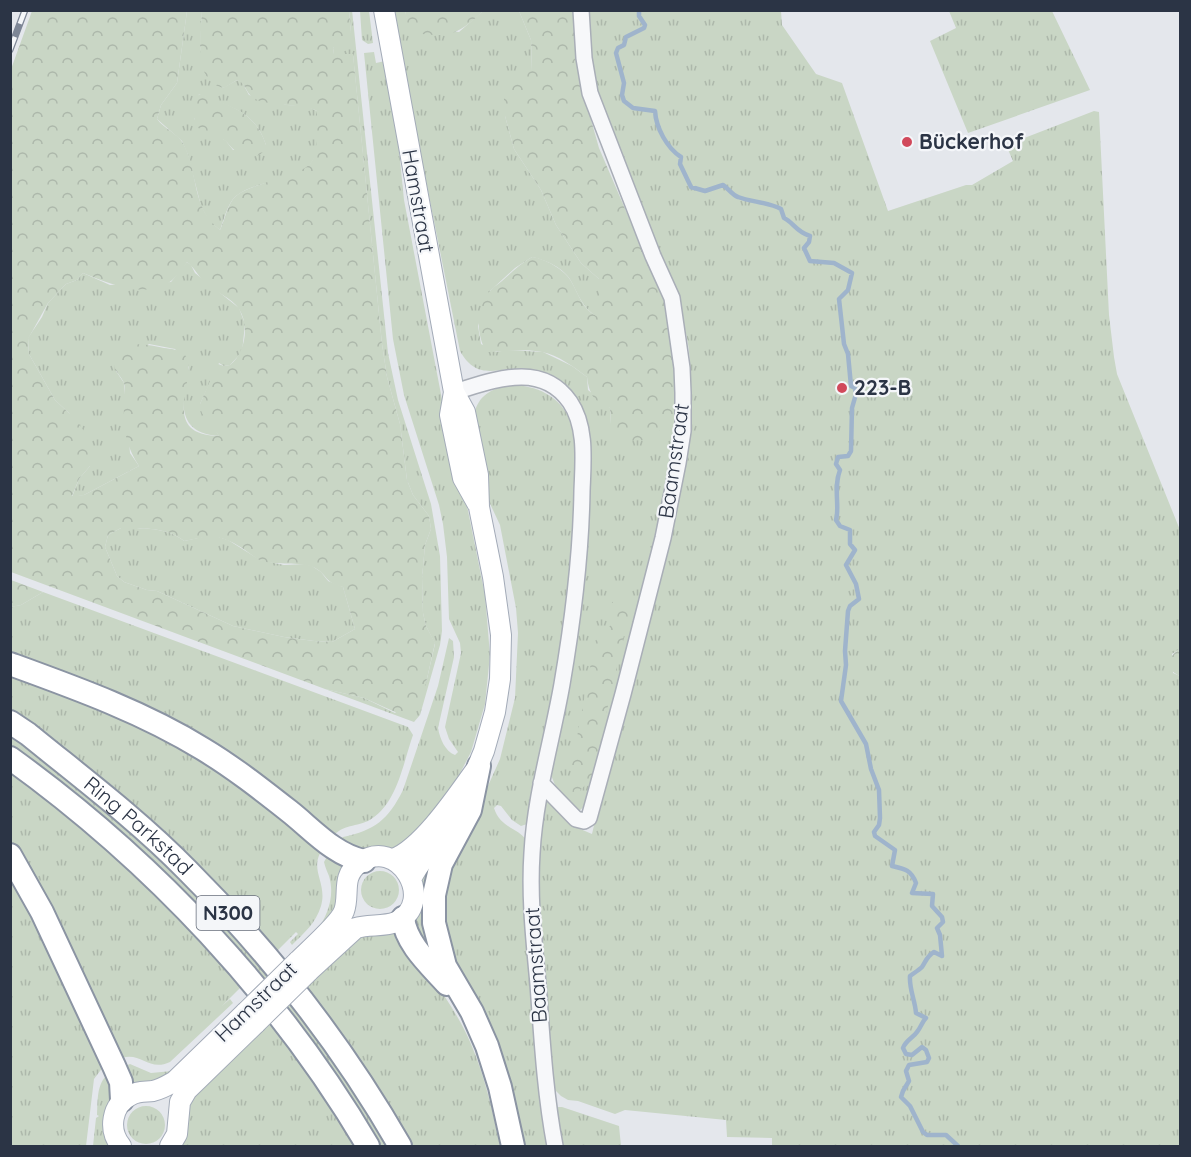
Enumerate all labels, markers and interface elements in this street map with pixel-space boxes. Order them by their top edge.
place label: Bückerhof [919,128,1024,154]
marker: Bückerhof [900,135,914,149]
street label: Hamstraat [397,147,441,255]
place label: 223-B [854,374,911,400]
marker: 223-B [835,381,849,395]
street label: Baamstraat [652,402,694,520]
street label: Ring Parkstad [79,770,199,880]
road number: N300 [196,896,260,930]
street label: Baamstraat [518,906,552,1024]
street label: Hamstraat [209,956,302,1047]

